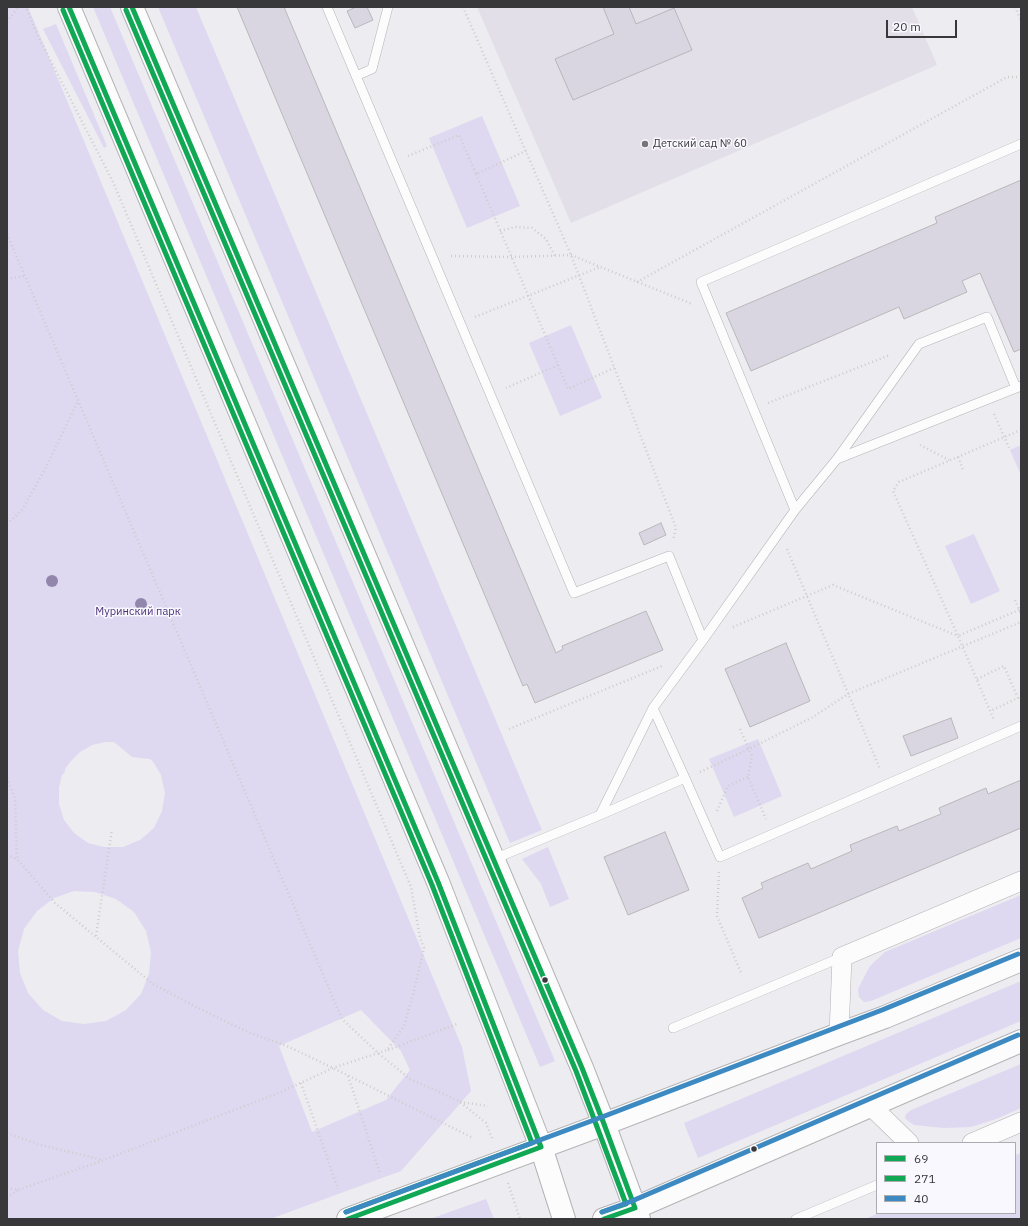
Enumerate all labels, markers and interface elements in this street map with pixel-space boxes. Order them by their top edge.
scale bar [888,12,959,38]
text: 20 m [893,19,921,34]
place label: Детский сад № 60 [653,137,747,151]
marker: Детский сад № 60 [640,139,650,149]
park label: Муринский парк [95,605,181,619]
unlabelled marker [540,975,550,985]
legend [876,1142,1016,1214]
unlabelled marker [749,1144,759,1154]
text: 69 [914,1151,928,1166]
text: 271 [914,1171,936,1186]
text: 40 [914,1191,928,1206]

